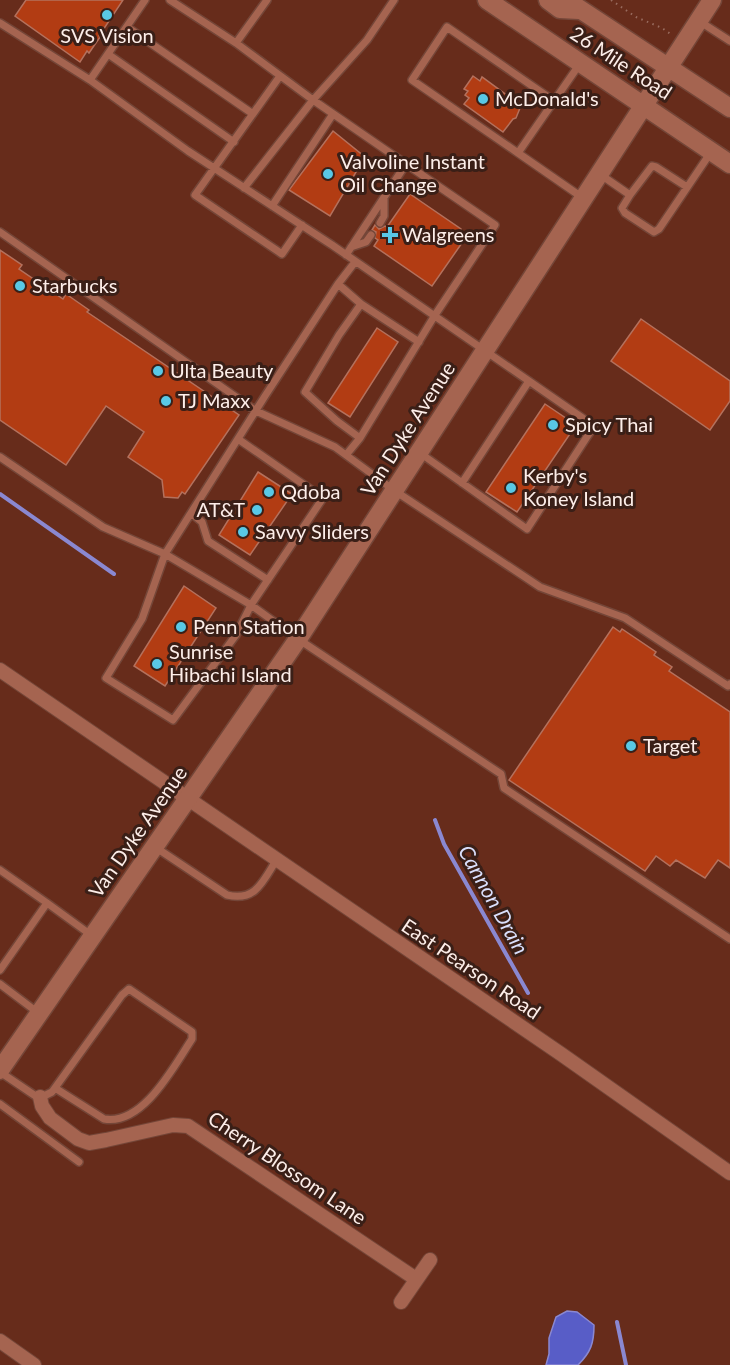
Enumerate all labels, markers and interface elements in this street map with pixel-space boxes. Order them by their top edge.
marker: SVS Vision [100,8,114,22]
street label: 26 Mile Road [566,20,677,104]
place label: SVS Vision [60,23,154,47]
place label: McDonald's [495,86,599,110]
marker: McDonald's [476,92,490,106]
place label: Valvoline Instant Oil Change [340,149,485,196]
marker: Valvoline Instant Oil Change [321,167,335,181]
place label: Walgreens [402,222,494,246]
marker: Walgreens [383,228,397,242]
place label: Starbucks [32,273,118,297]
marker: Starbucks [13,279,27,293]
street label: Van Dyke Avenue [355,357,459,500]
place label: Ulta Beauty [170,358,274,382]
marker: Ulta Beauty [151,364,165,378]
place label: TJ Maxx [178,388,250,412]
marker: TJ Maxx [159,394,173,408]
place label: Spicy Thai [565,412,653,436]
marker: Spicy Thai [546,418,560,432]
place label: Kerby's Koney Island [523,463,634,510]
place label: Qdoba [281,479,341,503]
marker: Kerby's Koney Island [504,481,518,495]
marker: Qdoba [262,485,276,499]
place label: AT&T [197,497,245,521]
marker: AT&T [250,503,264,517]
place label: Savvy Sliders [255,519,369,543]
marker: Savvy Sliders [236,525,250,539]
place label: Penn Station [193,614,305,638]
marker: Penn Station [174,620,188,634]
place label: Sunrise Hibachi Island [169,639,292,686]
marker: Sunrise Hibachi Island [150,657,164,671]
place label: Target [643,733,697,757]
marker: Target [624,739,638,753]
street label: Van Dyke Avenue [83,761,191,902]
water label: Cannon Drain [454,840,535,958]
street label: East Pearson Road [398,913,545,1023]
street label: Cherry Blossom Lane [204,1105,371,1229]

